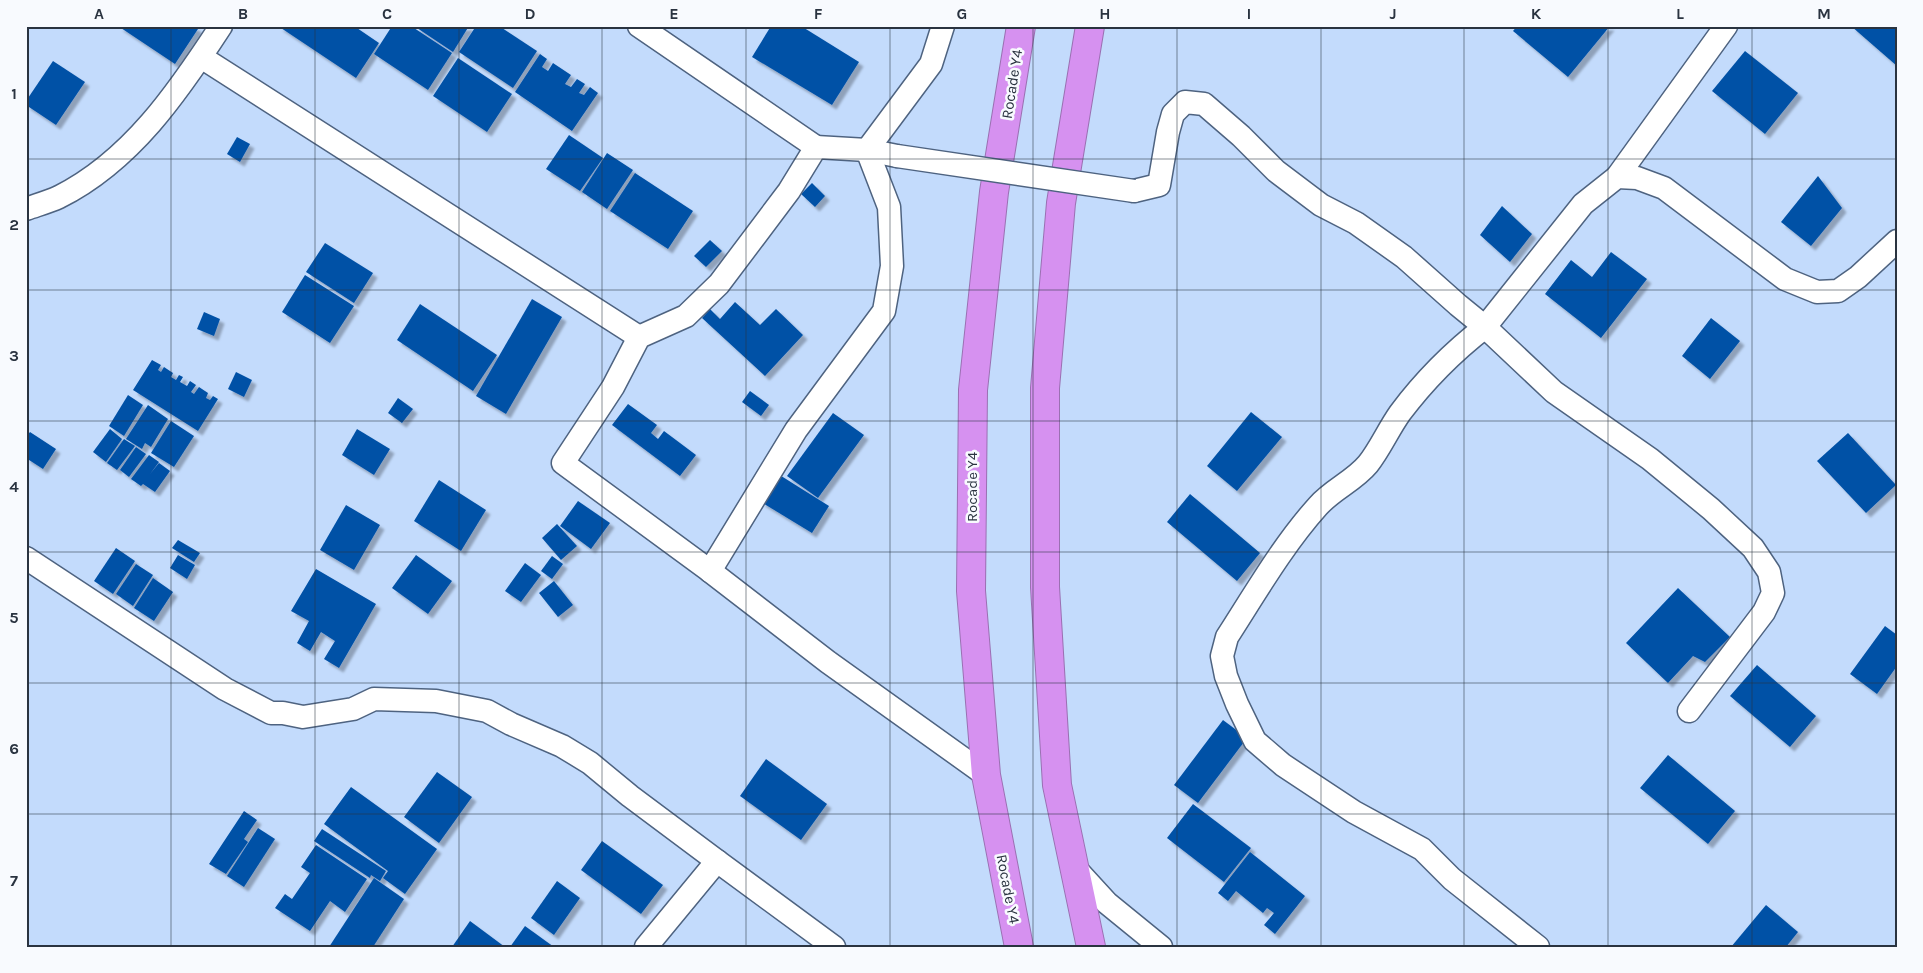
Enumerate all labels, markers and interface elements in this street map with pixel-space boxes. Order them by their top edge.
text: A [94,4,104,23]
text: B [238,4,248,23]
text: C [382,4,392,23]
text: D [525,4,536,23]
text: E [669,4,679,23]
text: F [814,4,823,23]
text: G [957,4,967,23]
text: H [1099,4,1111,23]
text: I [1247,4,1251,23]
text: J [1389,4,1397,23]
text: K [1531,4,1542,23]
text: L [1676,4,1684,23]
text: M [1817,4,1831,23]
street label: Rocade Y4 [998,47,1026,120]
text: 1 [11,84,17,103]
text: 2 [9,215,19,234]
text: 3 [9,346,19,365]
street label: Rocade Y4 [963,451,981,522]
text: 4 [9,477,19,496]
text: 5 [9,608,19,627]
text: 6 [9,739,19,758]
street label: Rocade Y4 [992,853,1024,926]
text: 7 [10,871,18,890]

